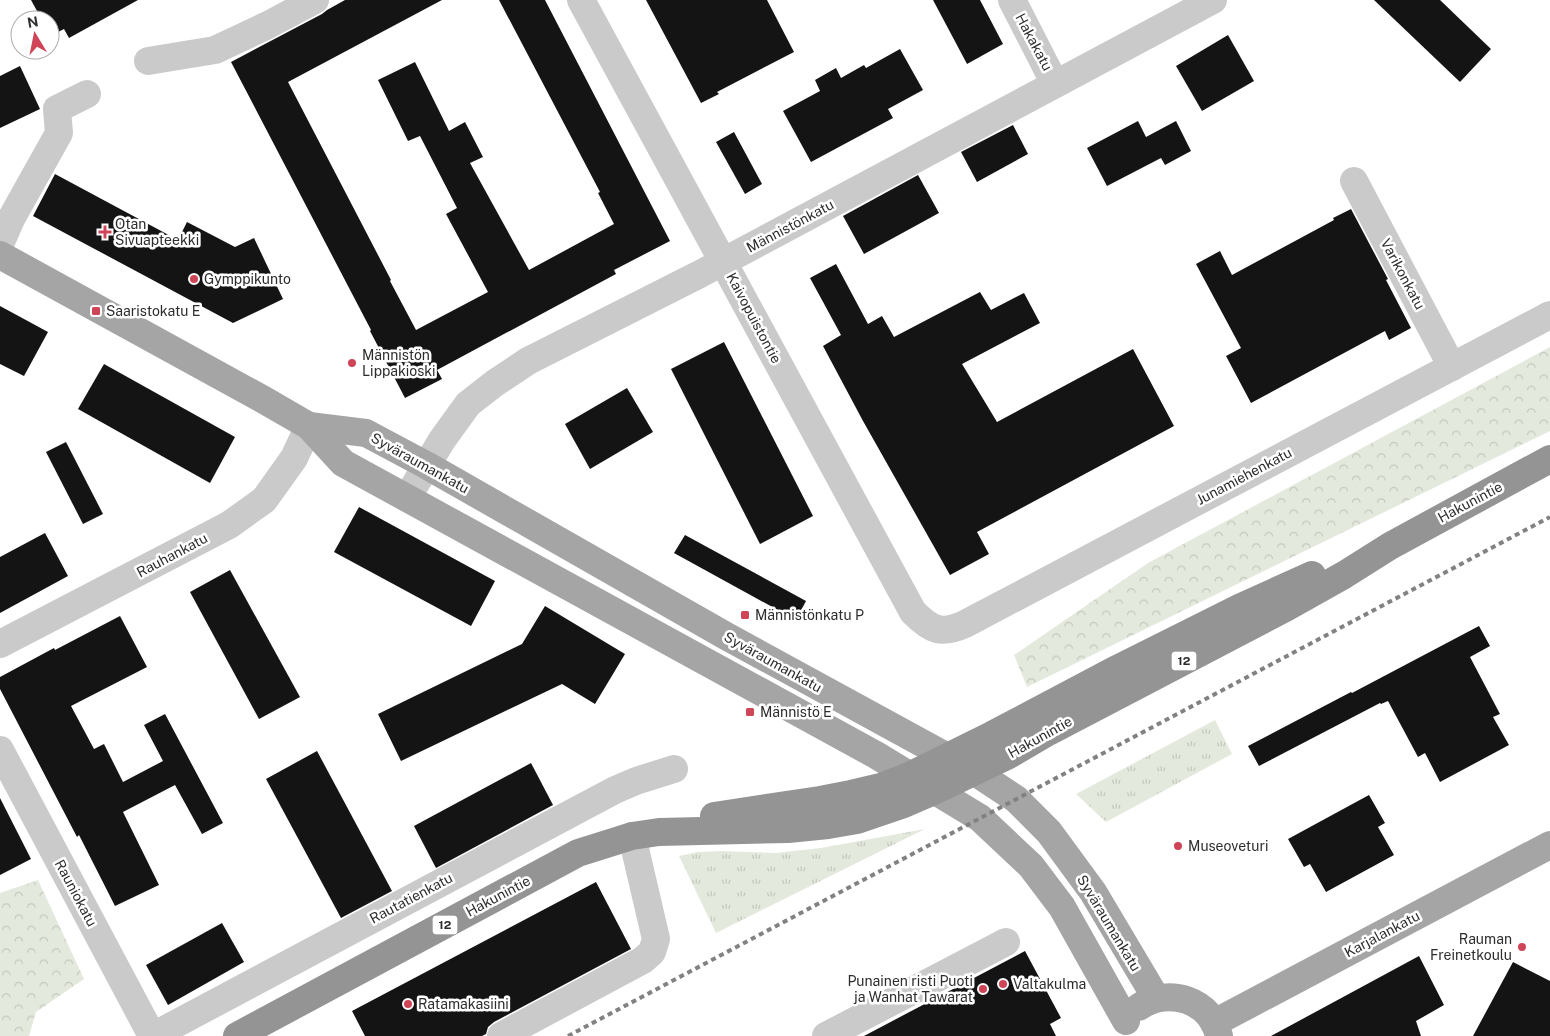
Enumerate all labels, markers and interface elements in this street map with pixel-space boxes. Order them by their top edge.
north arrow [10,10,60,60]
street label: Hakakatu [1012,11,1056,73]
text: N [26,13,40,31]
street label: Männistönkatu [744,196,836,256]
place label: Otan Sivuapteekki [115,216,199,248]
marker: Otan Sivuapteekki [99,226,111,238]
street label: Varikonkatu [1378,236,1428,312]
street label: Kaivopuistontie [723,270,785,366]
place label: Gymppikunto [204,271,291,287]
marker: Gymppikunto [188,273,200,285]
place label: Saaristokatu E [106,303,201,319]
marker: Saaristokatu E [90,305,102,317]
place label: Männistön Lippakioski [362,347,436,379]
marker: Männistön Lippakioski [346,357,358,369]
street label: Syväraumankatu [368,429,472,497]
street label: Junamiehenkatu [1194,444,1294,508]
street label: Hakunintie [1435,478,1505,526]
street label: Rauhankatu [134,530,210,580]
place label: Männistönkatu P [755,607,864,623]
marker: Männistönkatu P [739,609,751,621]
street label: Syväraumankatu [721,628,825,696]
road number: 12 [1172,651,1196,670]
place label: Männistö E [760,704,832,720]
marker: Männistö E [744,706,756,718]
street label: Hakunintie [1005,713,1075,761]
place label: Museoveturi [1188,838,1268,854]
marker: Museoveturi [1172,840,1184,852]
street label: Rauniokatu [52,857,100,929]
street label: Rautatienkatu [367,869,455,927]
street label: Hakunintie [463,872,533,920]
street label: Syväraumankatu [1074,872,1144,974]
street label: Karjalankatu [1342,908,1422,960]
road number: 12 [432,916,458,934]
place label: Rauman Freinetkoulu [1430,931,1512,963]
marker: Rauman Freinetkoulu [1516,941,1528,953]
place label: Punainen risti Puoti ja Wanhat Tawarat [847,973,973,1005]
place label: Valtakulma [1013,976,1086,992]
marker: Valtakulma [997,978,1009,990]
marker: Punainen risti Puoti ja Wanhat Tawarat [977,983,989,995]
place label: Ratamakasiini [418,996,509,1012]
marker: Ratamakasiini [402,998,414,1010]

